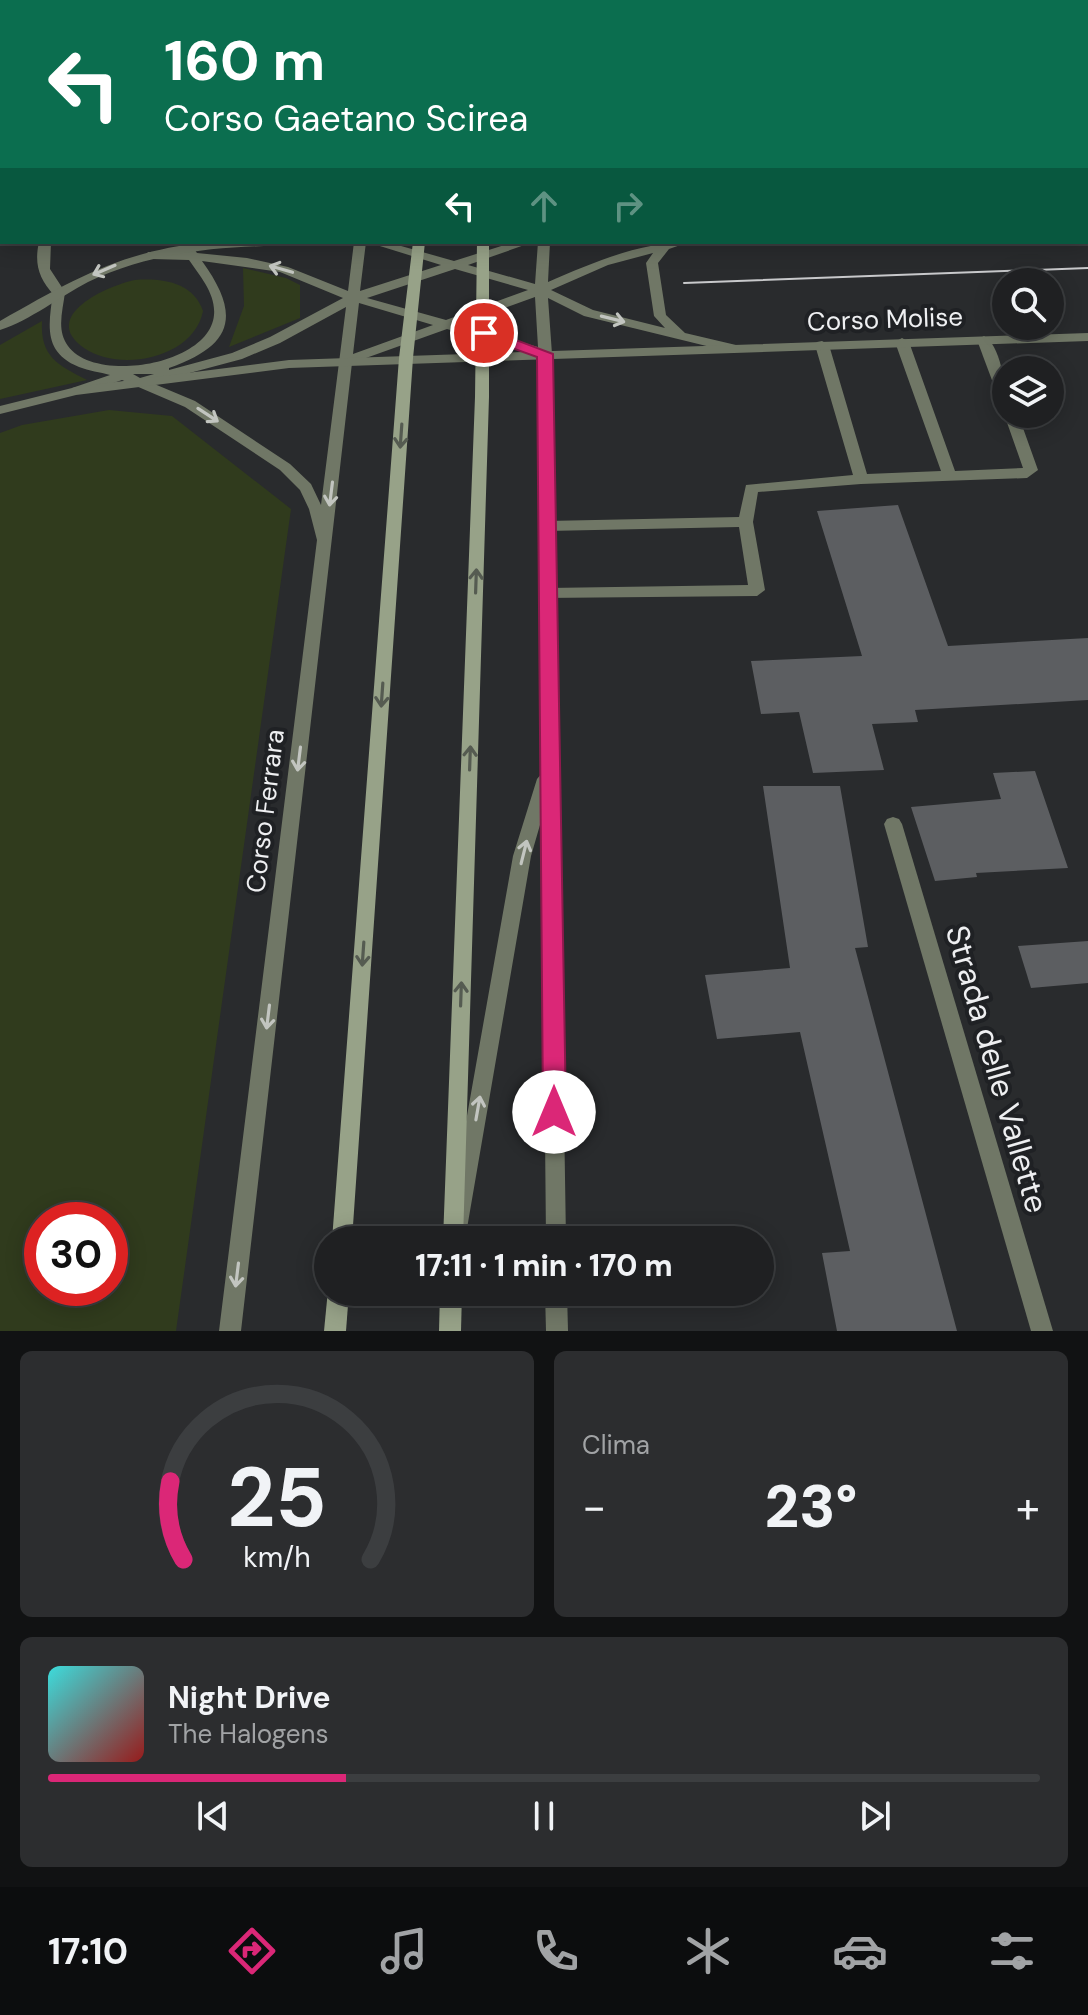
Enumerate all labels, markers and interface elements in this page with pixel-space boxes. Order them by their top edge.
text: 160 m [164,24,325,97]
icon: left [32,32,136,136]
text: Corso Gaetano Scirea [164,95,528,142]
icon: left [438,184,482,228]
icon: ahead [522,184,566,228]
icon: right [606,184,650,228]
one-way arrow [269,261,295,276]
one-way arrow [92,264,117,279]
map controls [992,268,1064,428]
button: search [992,268,1064,340]
pin [450,299,518,367]
street label: Corso Molise [806,299,964,339]
icon: arrive [462,311,506,355]
one-way arrow [599,312,625,327]
button: layers [992,356,1064,428]
one-way arrow [197,406,219,423]
one-way arrow [393,422,408,449]
one-way arrow [324,480,339,507]
one-way arrow [468,568,483,595]
one-way arrow [374,681,389,708]
street label: Corso Ferrara [238,727,292,895]
one-way arrow [292,745,307,772]
one-way arrow [462,745,477,772]
one-way arrow [517,840,532,866]
street label: Strada delle Vallette [936,920,1058,1218]
one-way arrow [355,940,370,967]
one-way arrow [454,981,469,1008]
one-way arrow [260,1004,275,1029]
position arrow [512,1070,596,1154]
one-way arrow [471,1096,486,1121]
speed limit sign: 30 [24,1202,128,1306]
text: 17:11 · 1 min · 170 m [415,1246,673,1285]
one-way arrow [229,1261,244,1288]
text: Clima [582,1428,650,1462]
text: 25 [227,1443,327,1552]
text: 23° [765,1467,857,1546]
text: − [582,1478,606,1536]
text: + [1016,1478,1040,1536]
text: km/h [243,1539,311,1576]
text: Night Drive [168,1678,331,1717]
text: The Halogens [168,1717,328,1751]
icon: previous [191,1794,235,1838]
icon: pause [522,1794,566,1838]
icon: next [853,1794,897,1838]
icon: directions [224,1923,280,1979]
icon: music [376,1923,432,1979]
icon: phone [528,1923,584,1979]
icon: climate [680,1923,736,1979]
icon: car [832,1923,888,1979]
icon: filters [984,1923,1040,1979]
text: 17:10 [48,1928,128,1975]

